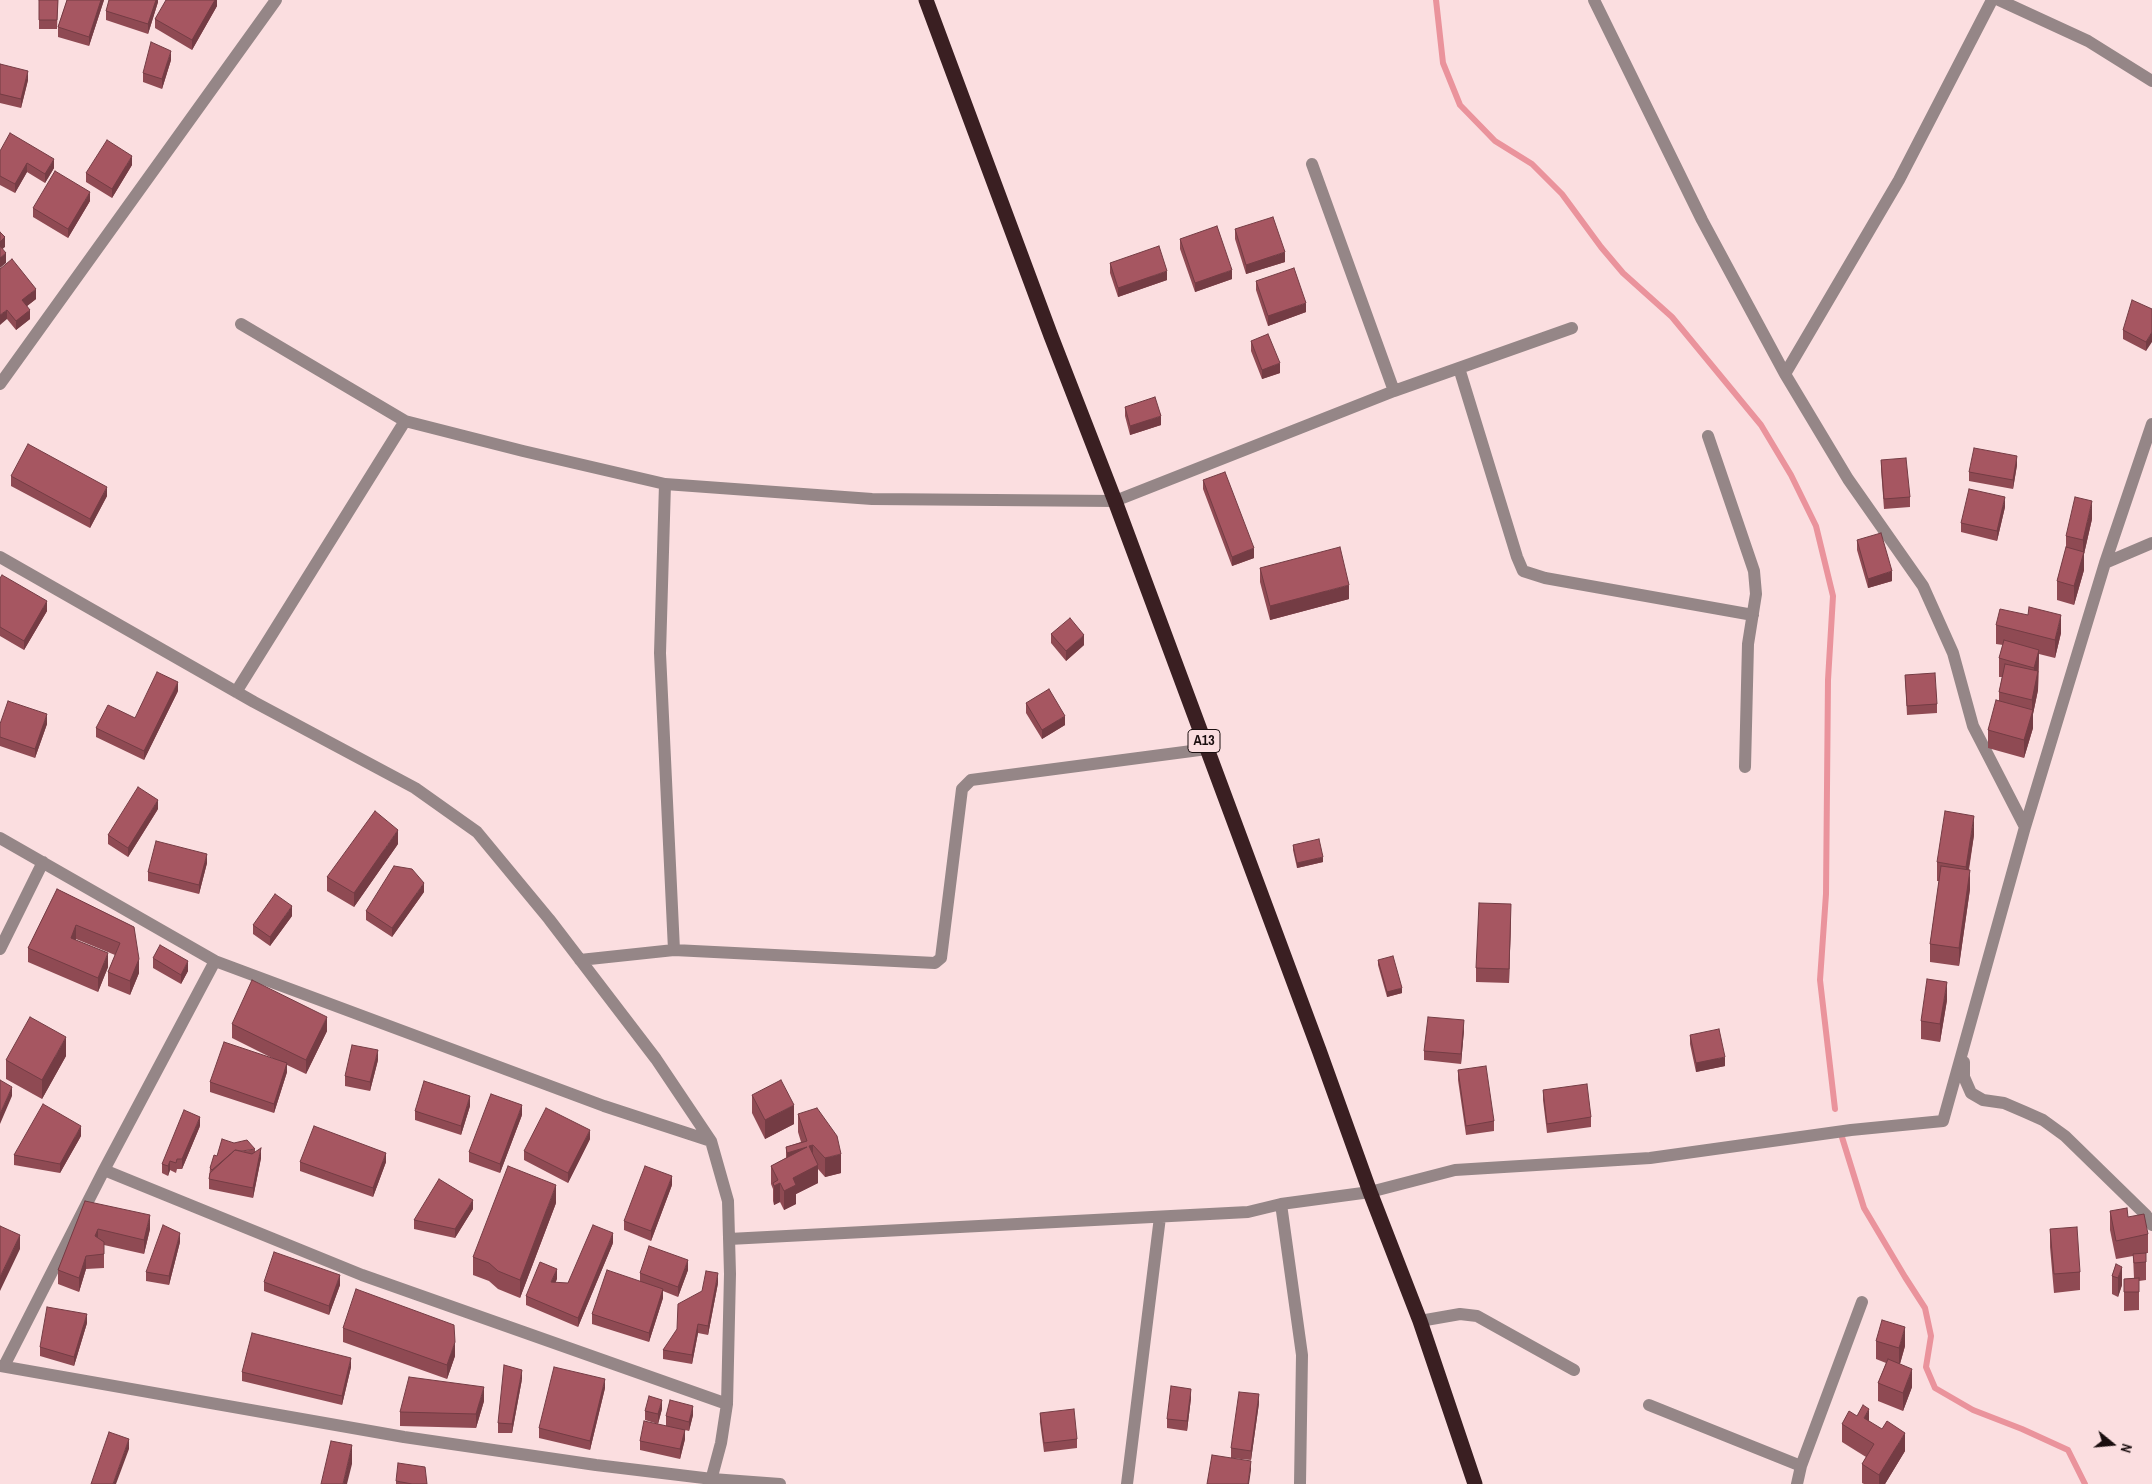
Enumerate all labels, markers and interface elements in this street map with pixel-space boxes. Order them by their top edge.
road number: A13 [1188,729,1220,752]
north arrow [2087,1419,2137,1469]
text: N [2117,1442,2136,1455]

